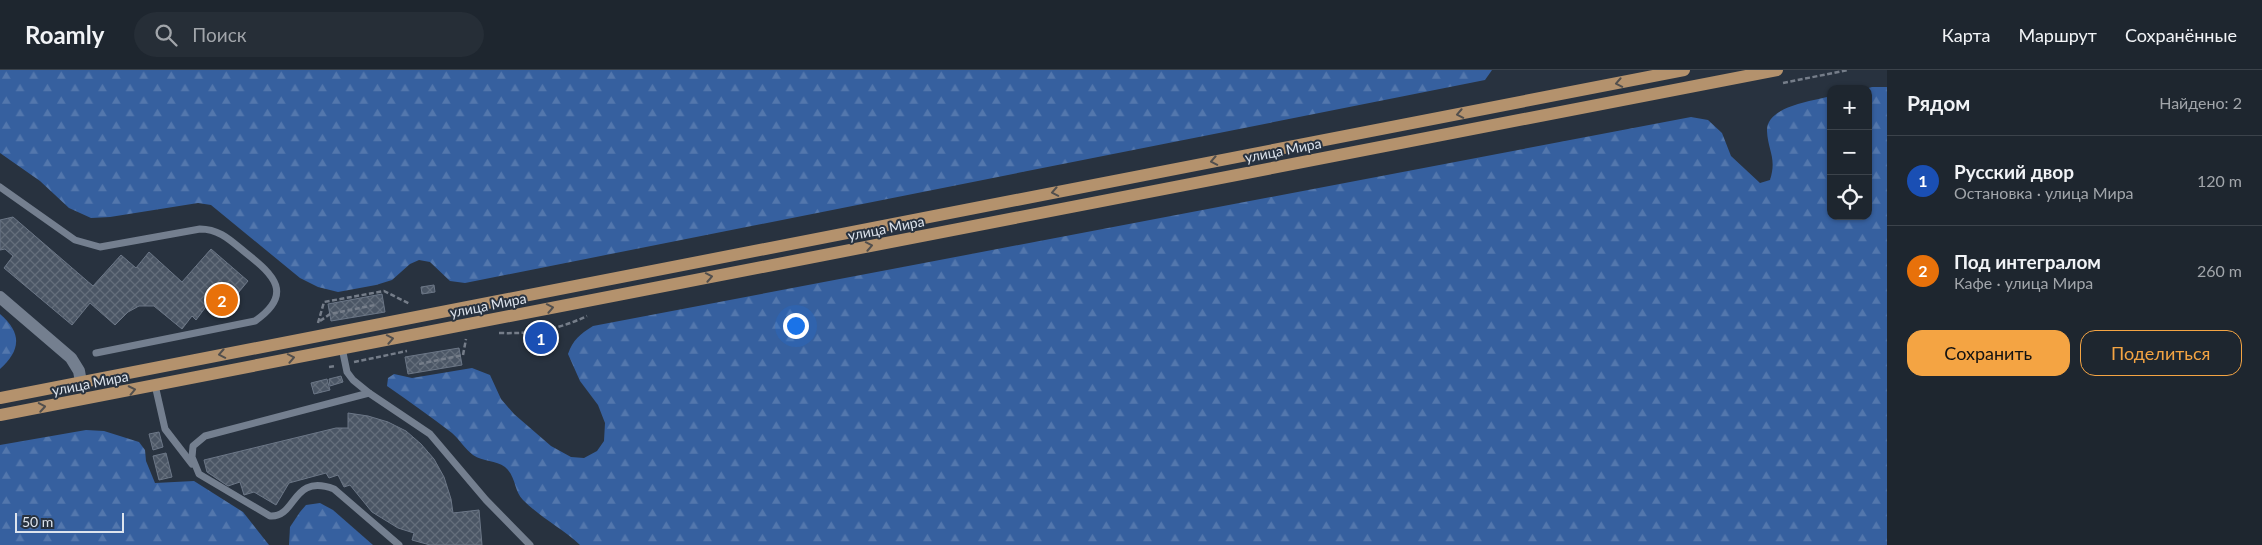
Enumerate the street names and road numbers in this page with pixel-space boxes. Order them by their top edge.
street label: улица Мира [1243,134,1323,166]
street label: улица Мира [846,212,926,244]
street label: улица Мира [448,289,528,321]
street label: улица Мира [50,367,130,399]

